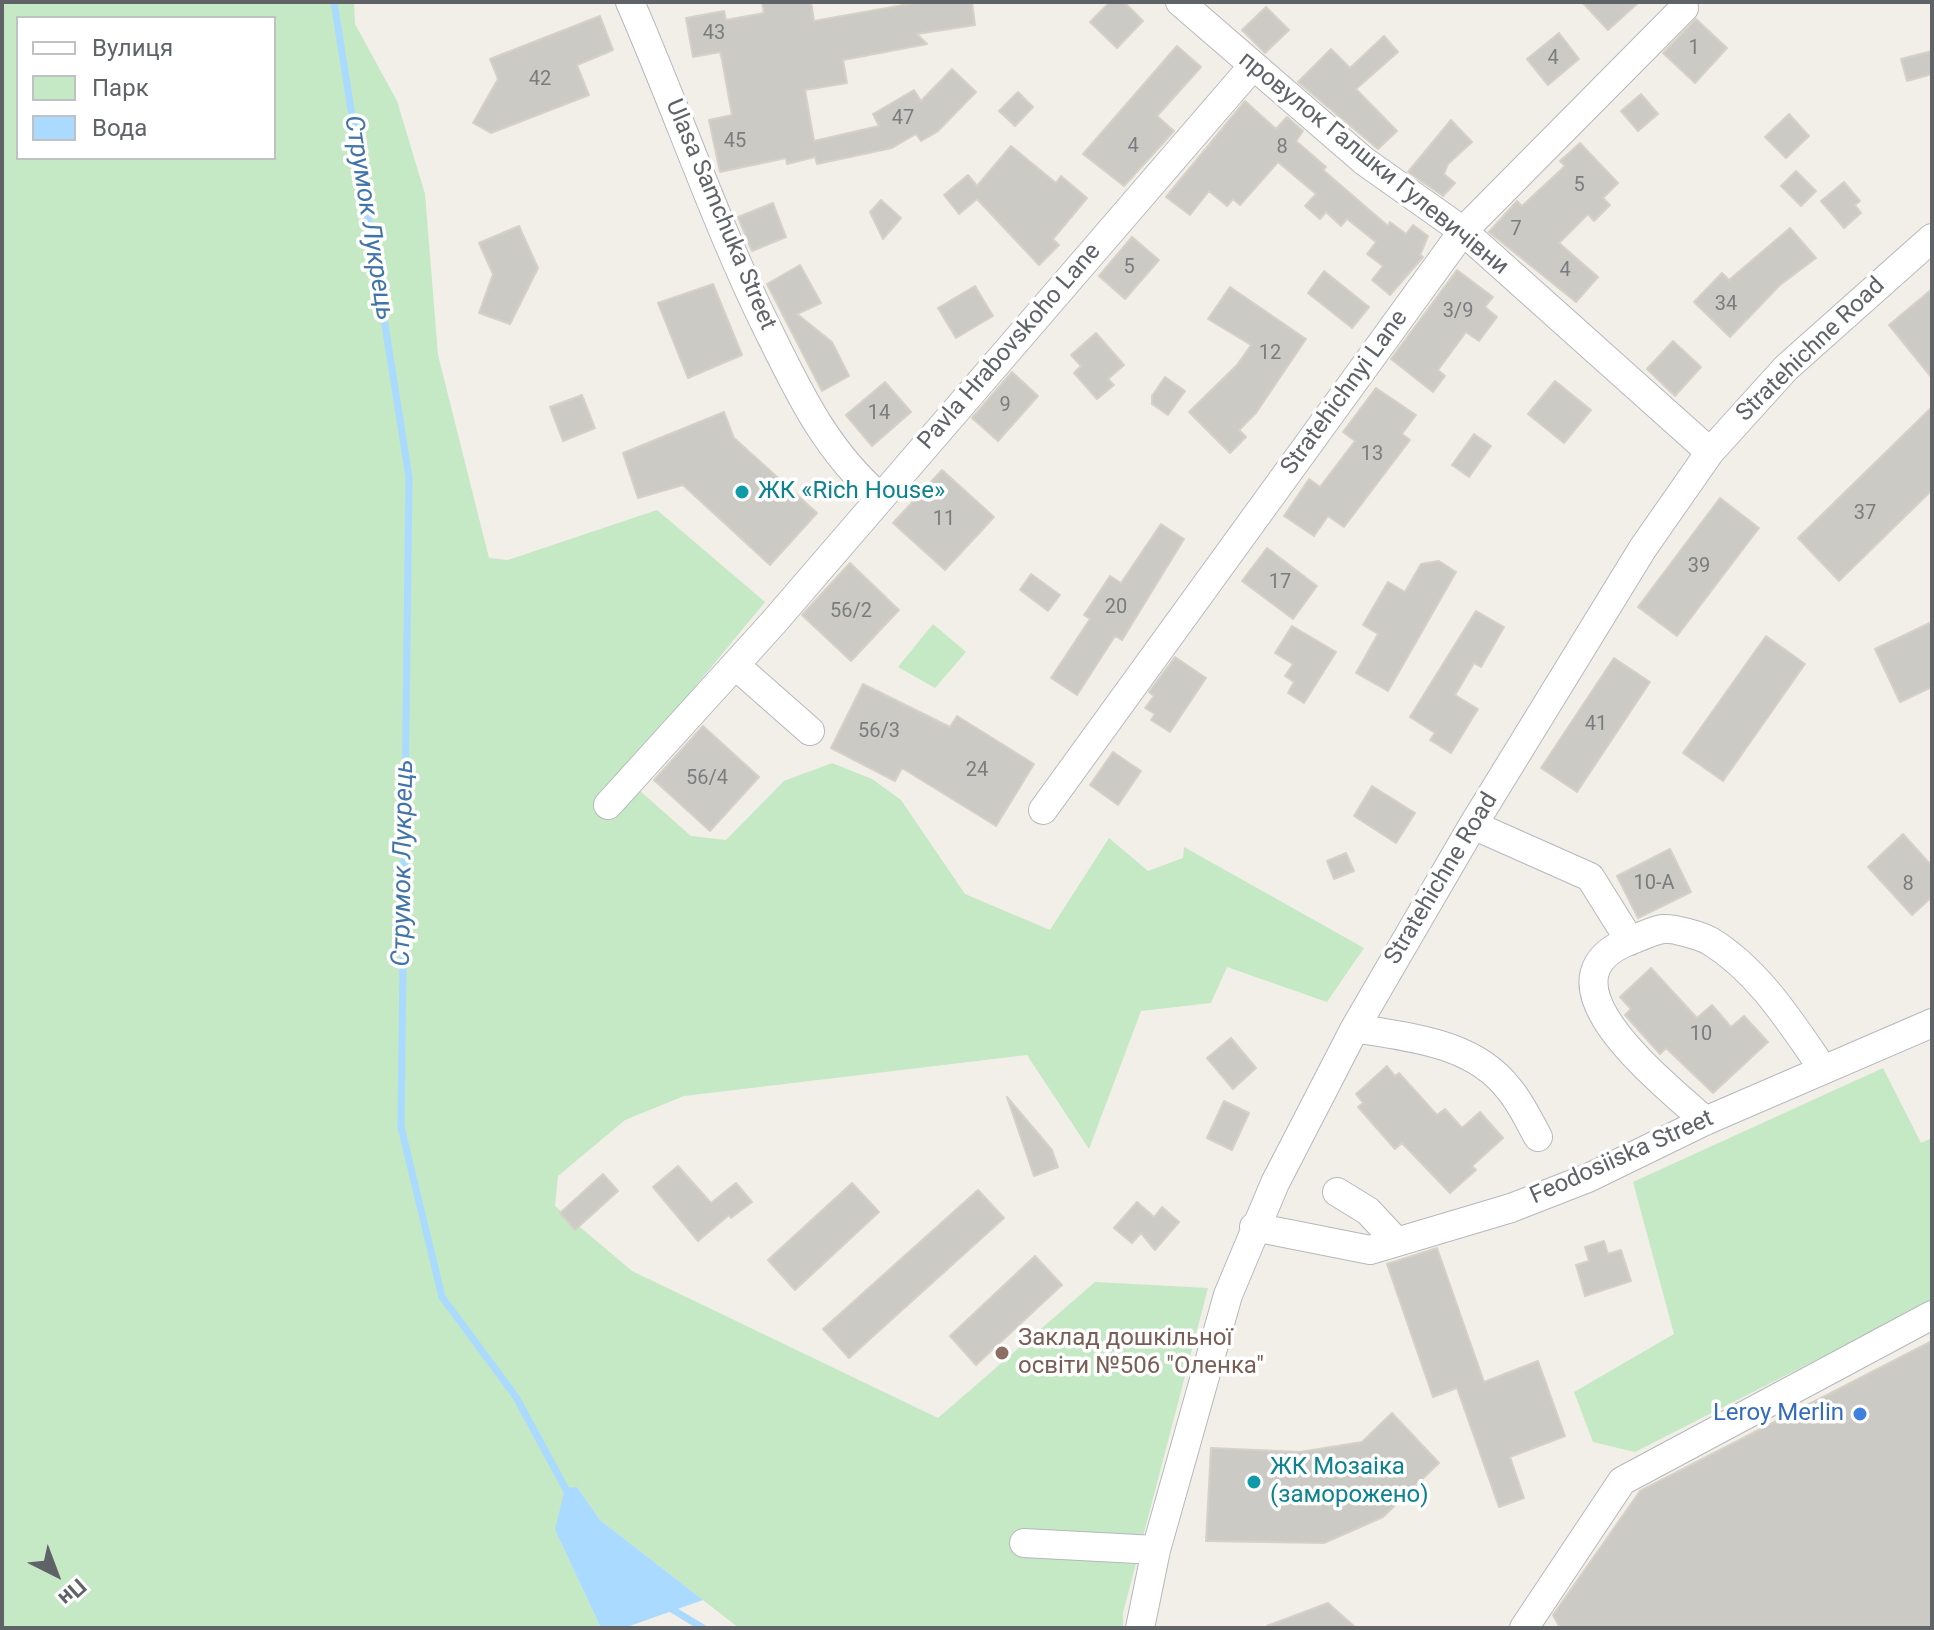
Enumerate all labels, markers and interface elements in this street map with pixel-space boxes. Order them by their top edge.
legend [16,16,276,160]
house number: 43 [703,22,725,46]
text: Вулиця [92,34,173,62]
house number: 1 [1688,37,1700,61]
street label: провулок Галшки Гулевичівни [1232,46,1514,282]
house number: 4 [1547,47,1559,71]
house number: 42 [529,68,551,92]
text: Парк [92,74,149,102]
street label: Ulasa Samchuka Street [658,95,782,335]
house number: 47 [892,107,914,131]
water label: Струмок Лукрець [336,113,400,323]
text: Вода [92,114,147,142]
house number: 45 [724,130,746,154]
house number: 4 [1127,135,1139,159]
house number: 8 [1276,136,1288,160]
house number: 5 [1573,174,1585,198]
house number: 7 [1510,218,1522,242]
street label: Pavla Hrabovskoho Lane [913,238,1107,456]
house number: 5 [1123,256,1135,280]
house number: 4 [1559,259,1571,283]
street label: Stratehichne Road [1731,272,1891,428]
house number: 34 [1715,293,1737,317]
house number: 3/9 [1443,300,1473,324]
street label: Stratehichnyi Lane [1276,305,1414,481]
house number: 12 [1259,342,1281,366]
house number: 9 [999,394,1011,418]
house number: 14 [868,402,890,426]
house number: 13 [1361,443,1383,467]
place label: ЖК «Rich House» [758,478,945,506]
marker: ЖК «Rich House» [733,483,751,501]
house number: 37 [1854,502,1876,526]
house number: 11 [933,508,955,532]
house number: 39 [1688,555,1710,579]
house number: 17 [1269,571,1291,595]
house number: 20 [1105,596,1127,620]
house number: 56/2 [830,600,872,624]
house number: 41 [1585,713,1607,737]
house number: 56/3 [858,720,900,744]
water label: Струмок Лукрець [387,759,421,967]
house number: 24 [966,759,988,783]
house number: 56/4 [686,767,728,791]
street label: Stratehichne Road [1379,788,1505,970]
house number: 10-А [1633,872,1675,896]
house number: 8 [1902,873,1914,897]
house number: 10 [1690,1023,1712,1047]
street label: Feodosiiska Street [1526,1105,1718,1211]
place label: Заклад дошкільної освіти №506 "Оленка" [1018,1325,1264,1381]
marker: Заклад дошкільної освіти №506 "Оленка" [993,1344,1011,1362]
place label: Leroy Merlin [1713,1400,1844,1428]
marker: Leroy Merlin [1851,1405,1869,1423]
place label: ЖК Мозаіка (заморожено) [1270,1454,1429,1510]
marker: ЖК Мозаіка (заморожено) [1245,1473,1263,1491]
north arrow [16,1534,96,1614]
text: Пн [54,1574,91,1611]

